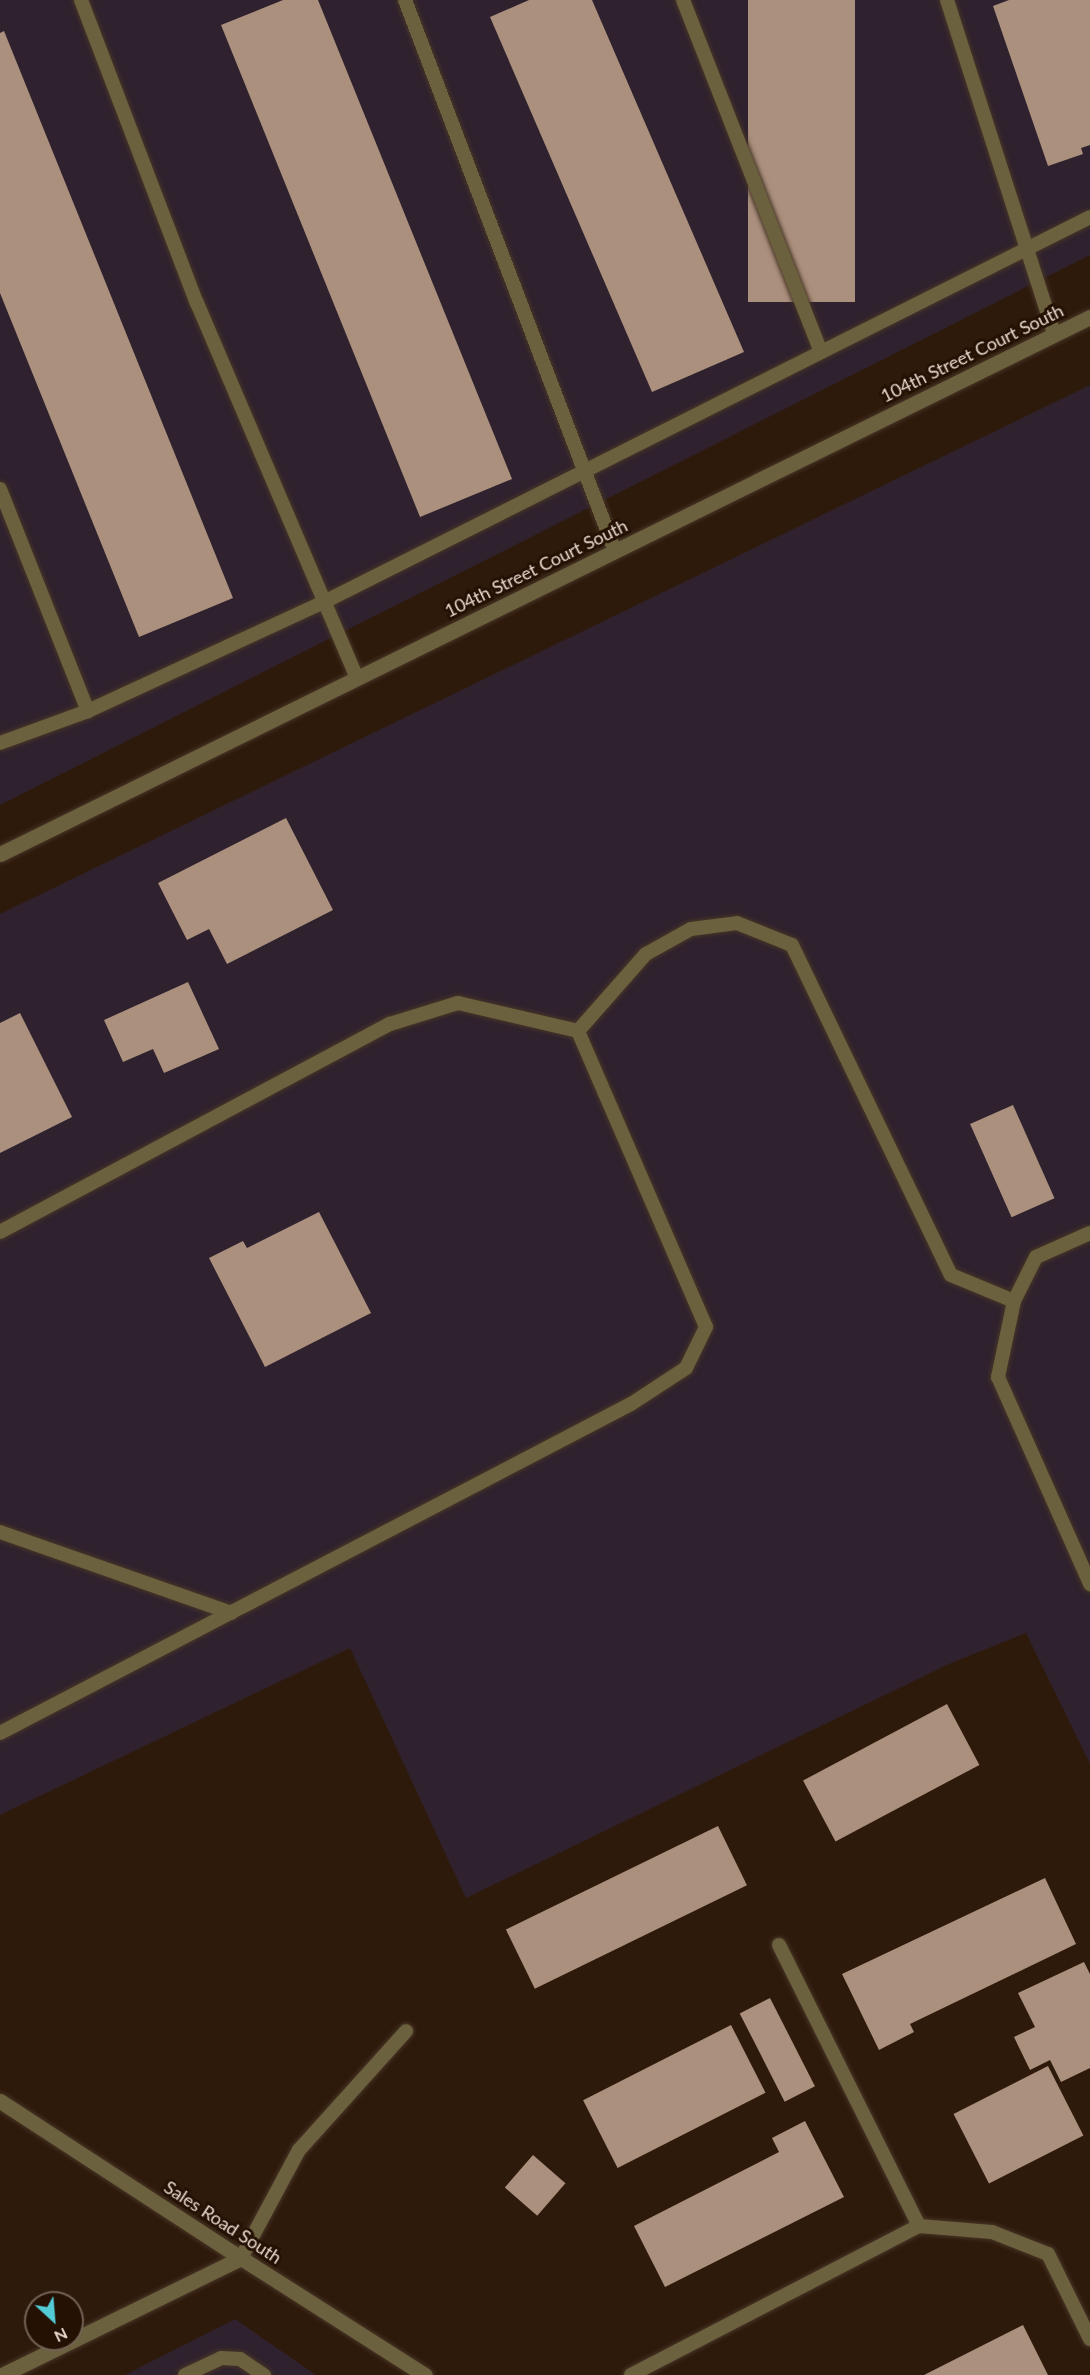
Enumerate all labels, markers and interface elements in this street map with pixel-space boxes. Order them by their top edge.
street label: 104th Street Court South [877,299,1067,407]
street label: 104th Street Court South [441,514,631,622]
street label: Sales Road South [160,2176,286,2268]
north arrow [24,2291,84,2351]
text: N [52,2325,71,2347]

